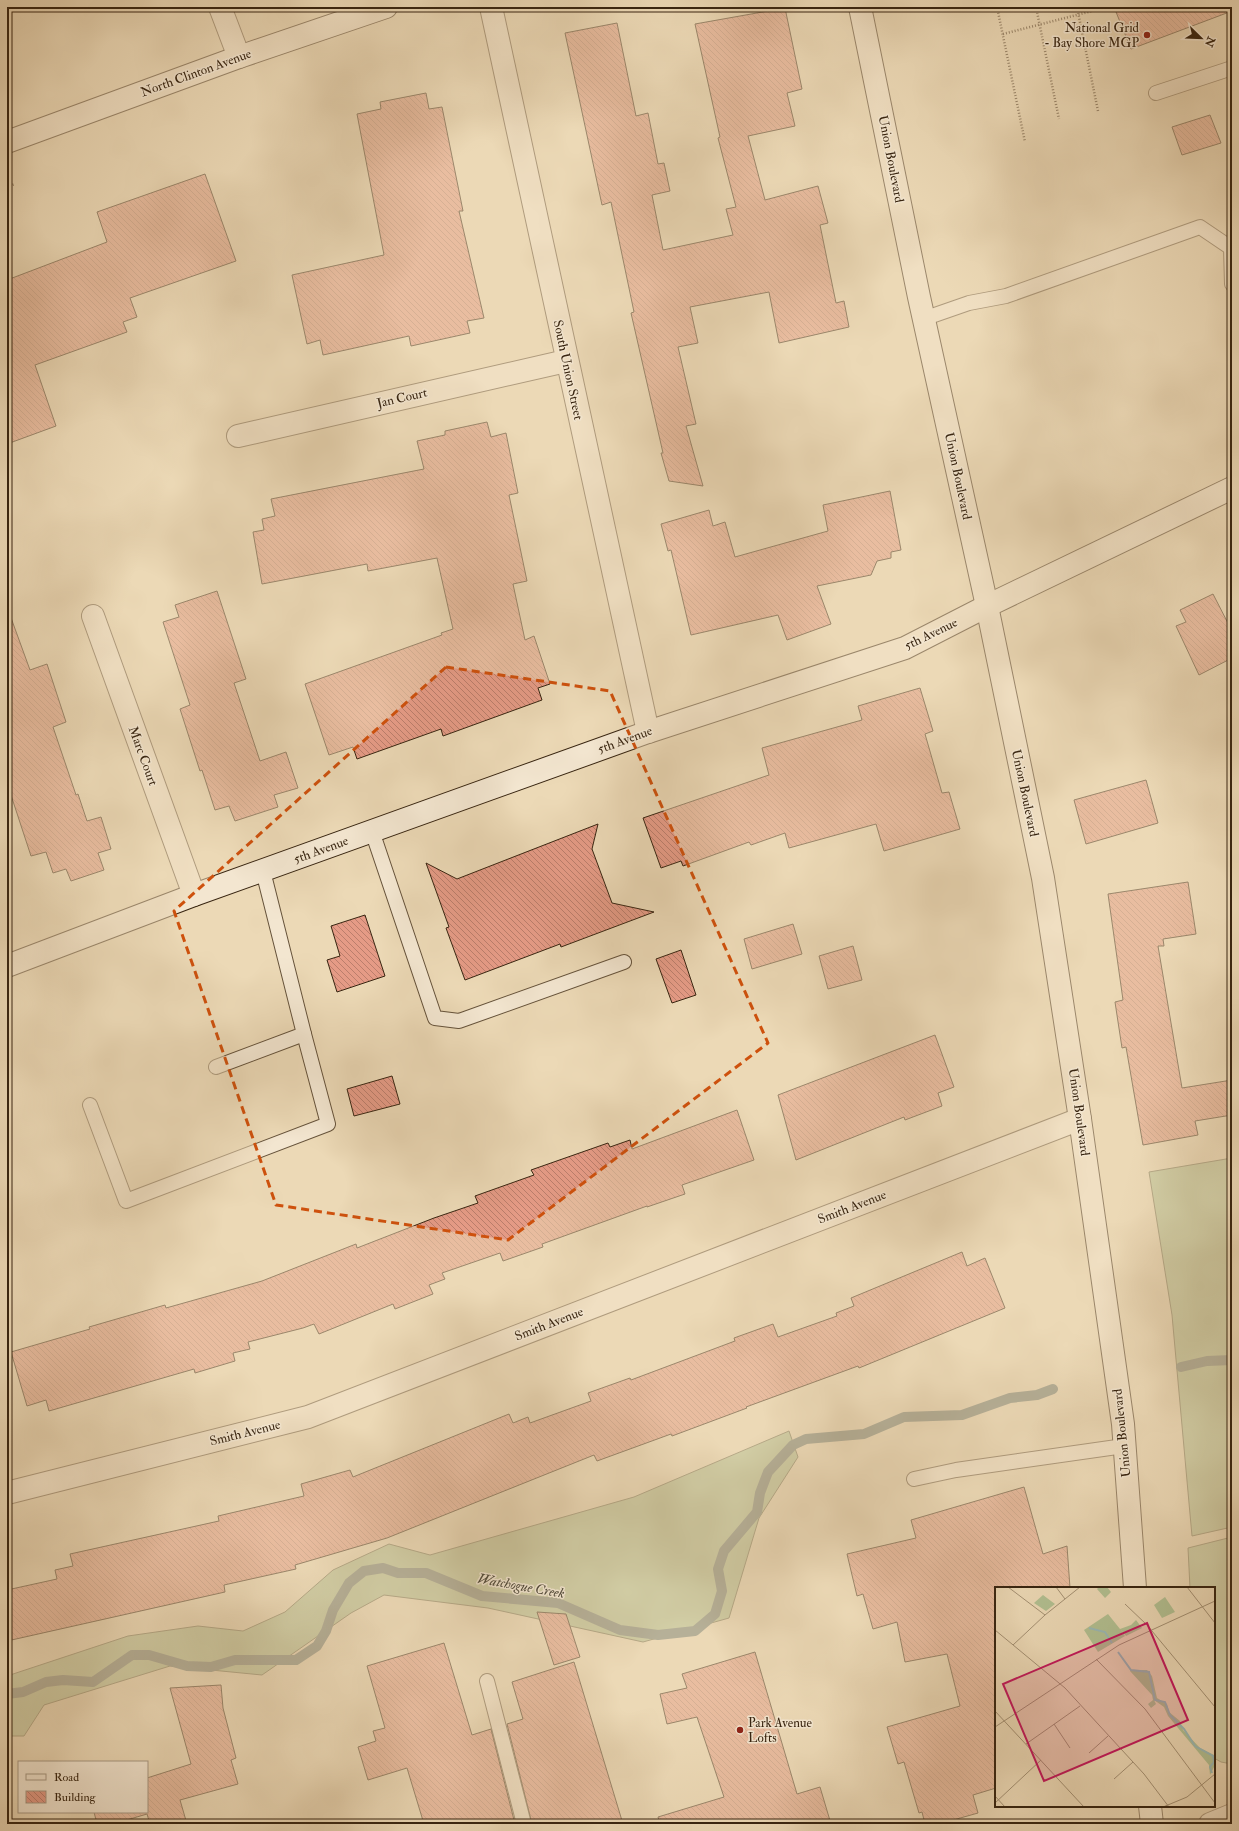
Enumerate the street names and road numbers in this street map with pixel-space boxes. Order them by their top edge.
street label: North Clinton Avenue [138,45,254,100]
street label: Union Boulevard [875,114,907,205]
street label: South Union Street [550,319,586,421]
street label: Jan Court [374,384,429,412]
street label: Union Boulevard [941,431,975,522]
street label: 5th Avenue [902,614,961,654]
street label: 5th Avenue [595,723,655,757]
street label: Marc Court [125,724,161,788]
street label: Union Boulevard [1008,748,1042,839]
street label: 5th Avenue [291,833,351,867]
street label: Union Boulevard [1065,1067,1093,1158]
street label: Smith Avenue [815,1186,889,1227]
street label: Smith Avenue [512,1303,586,1344]
street label: Union Boulevard [1109,1387,1135,1478]
street label: Smith Avenue [208,1416,282,1449]

